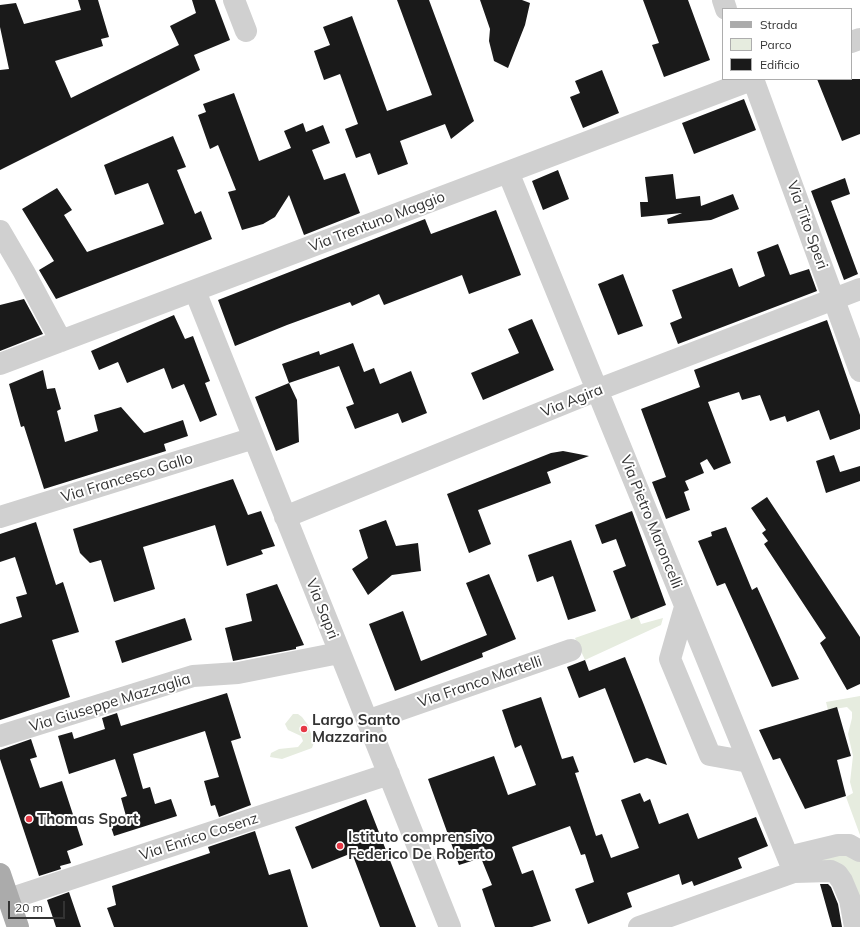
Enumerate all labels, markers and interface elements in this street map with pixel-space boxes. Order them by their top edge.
legend [722,8,852,80]
text: Strada [760,17,798,32]
text: Parco [760,37,792,52]
text: Edificio [760,57,800,72]
street label: Via Tito Speri [783,178,831,272]
street label: Via Trentuno Maggio [306,188,448,256]
street label: Via Agira [539,381,605,421]
street label: Via Francesco Gallo [59,449,195,507]
street label: Via Pietro Maroncelli [616,453,686,591]
street label: Via Sapri [302,576,342,642]
street label: Via Franco Martelli [416,652,544,712]
street label: Via Giuseppe Mazzaglia [27,670,193,736]
place label: Largo Santo Mazzarino [312,711,400,746]
marker: Largo Santo Mazzarino [299,724,309,734]
street label: Via Enrico Cosenz [137,809,261,865]
place label: Thomas Sport [37,810,138,828]
marker: Thomas Sport [24,814,34,824]
place label: Istituto comprensivo Federico De Roberto [348,828,494,863]
marker: Istituto comprensivo Federico De Roberto [335,841,345,851]
scale bar [10,893,67,919]
text: 20 m [15,900,43,915]

